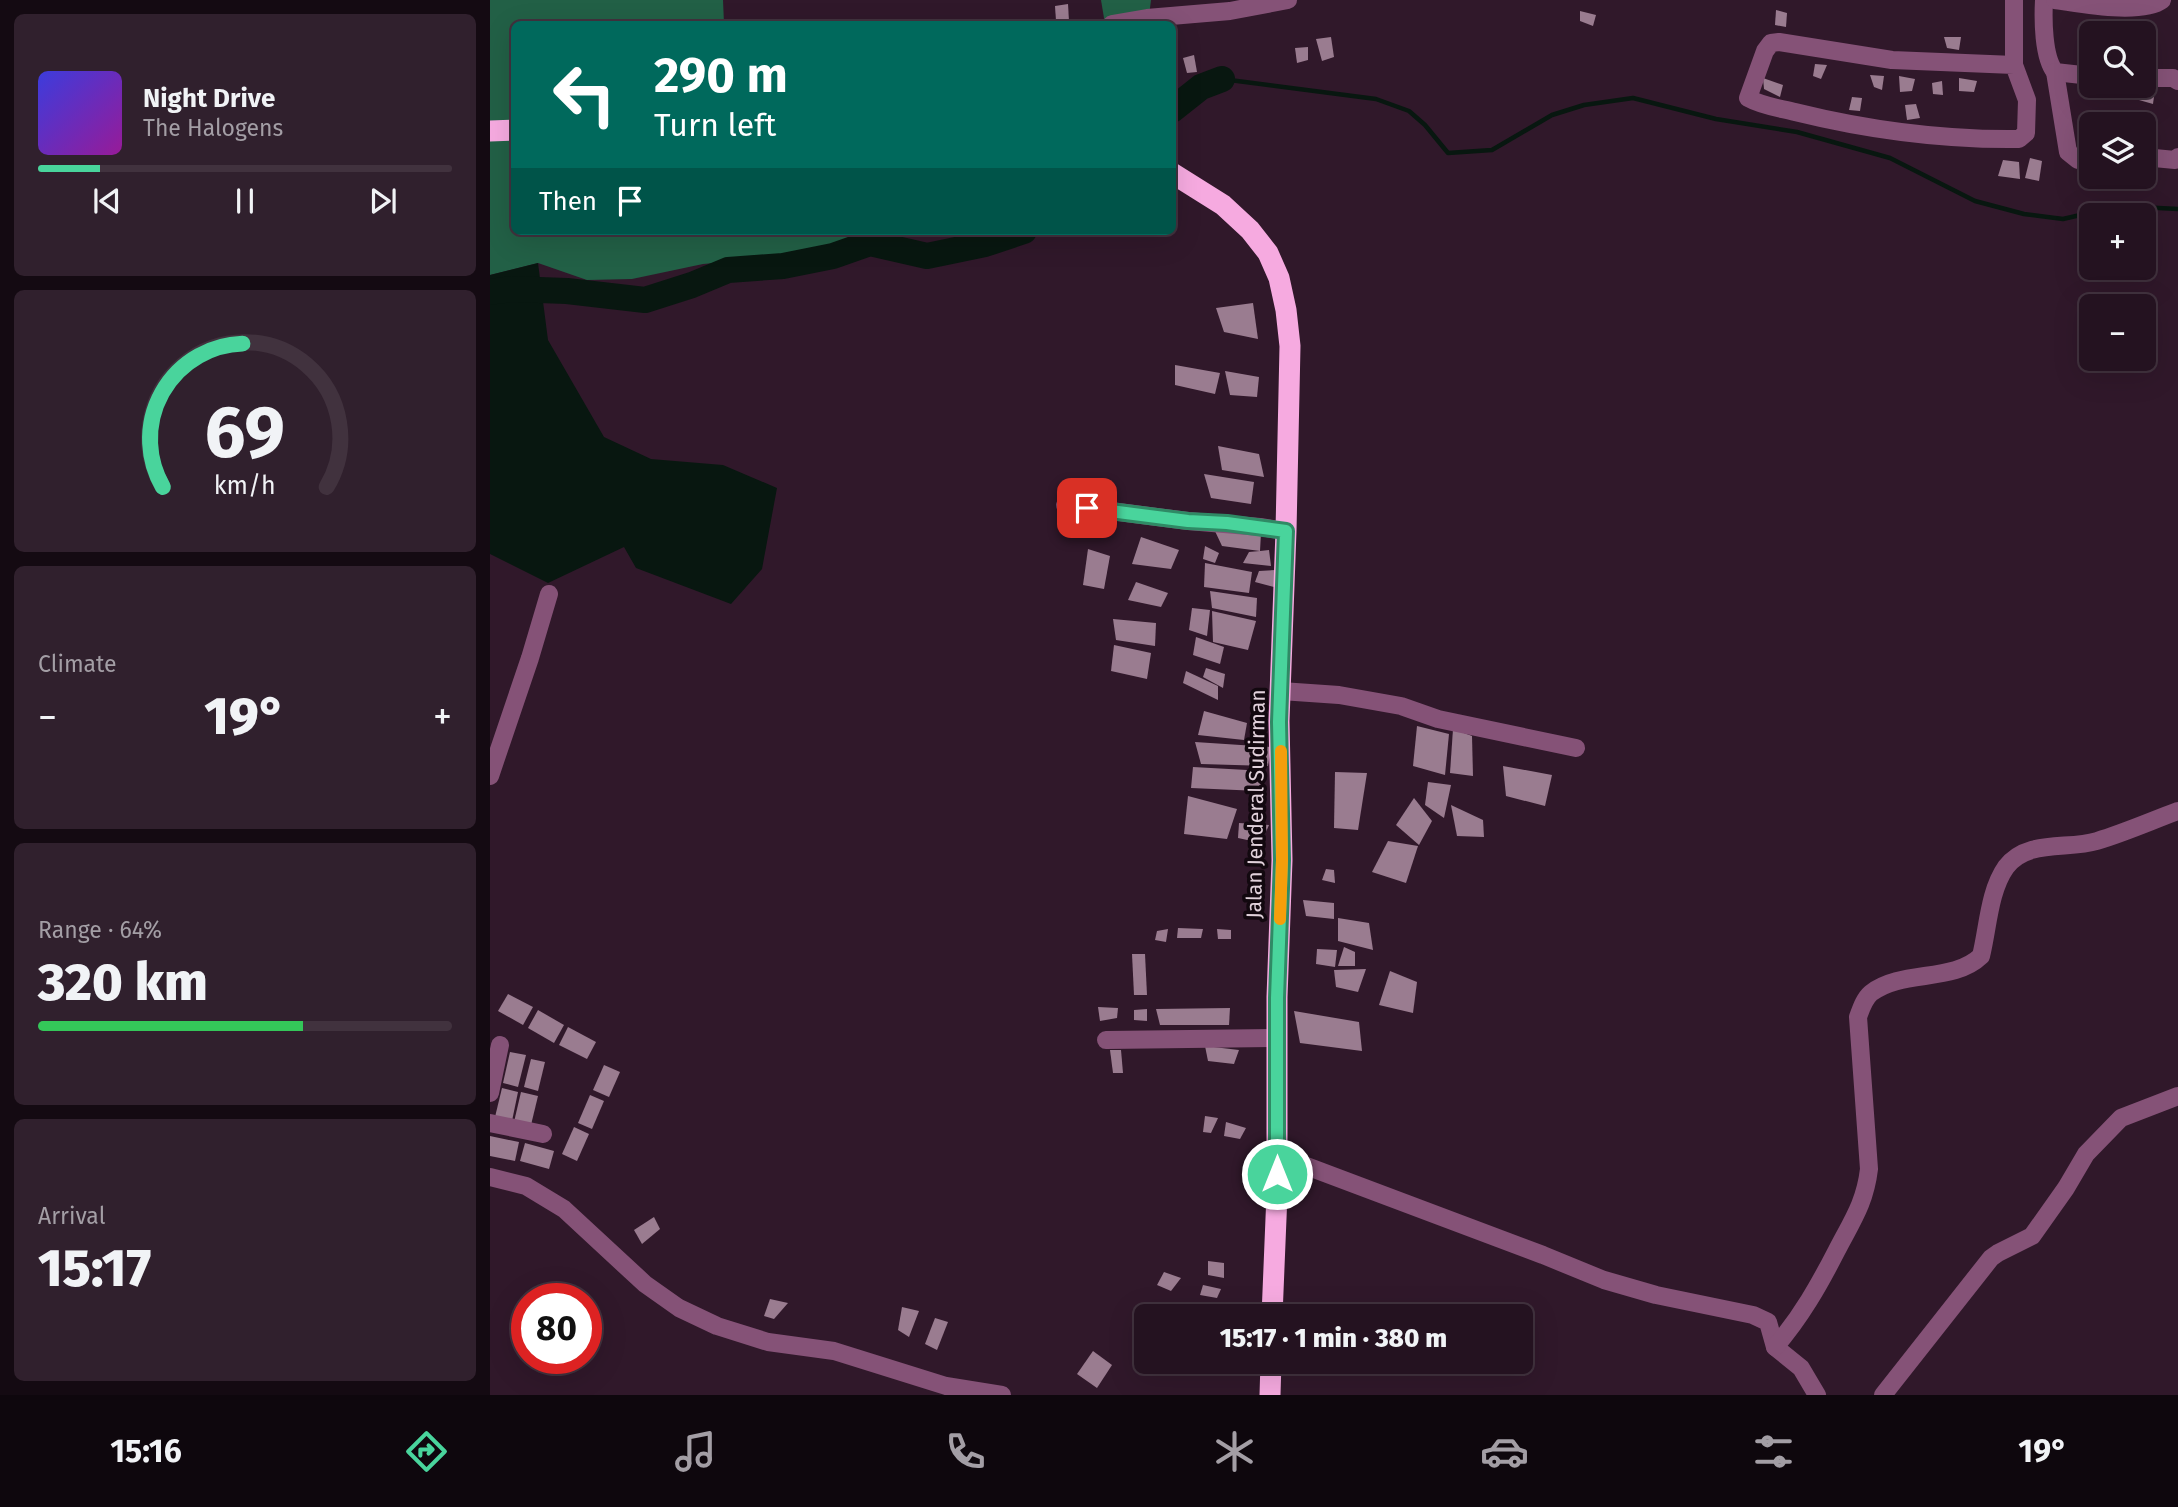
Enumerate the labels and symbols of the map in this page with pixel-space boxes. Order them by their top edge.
pin [1057,478,1117,538]
street label: Jalan Jenderal Sudirman [1241,689,1271,919]
position arrow [1240,1137,1314,1211]
speed limit sign: 80 [511,1283,602,1374]

